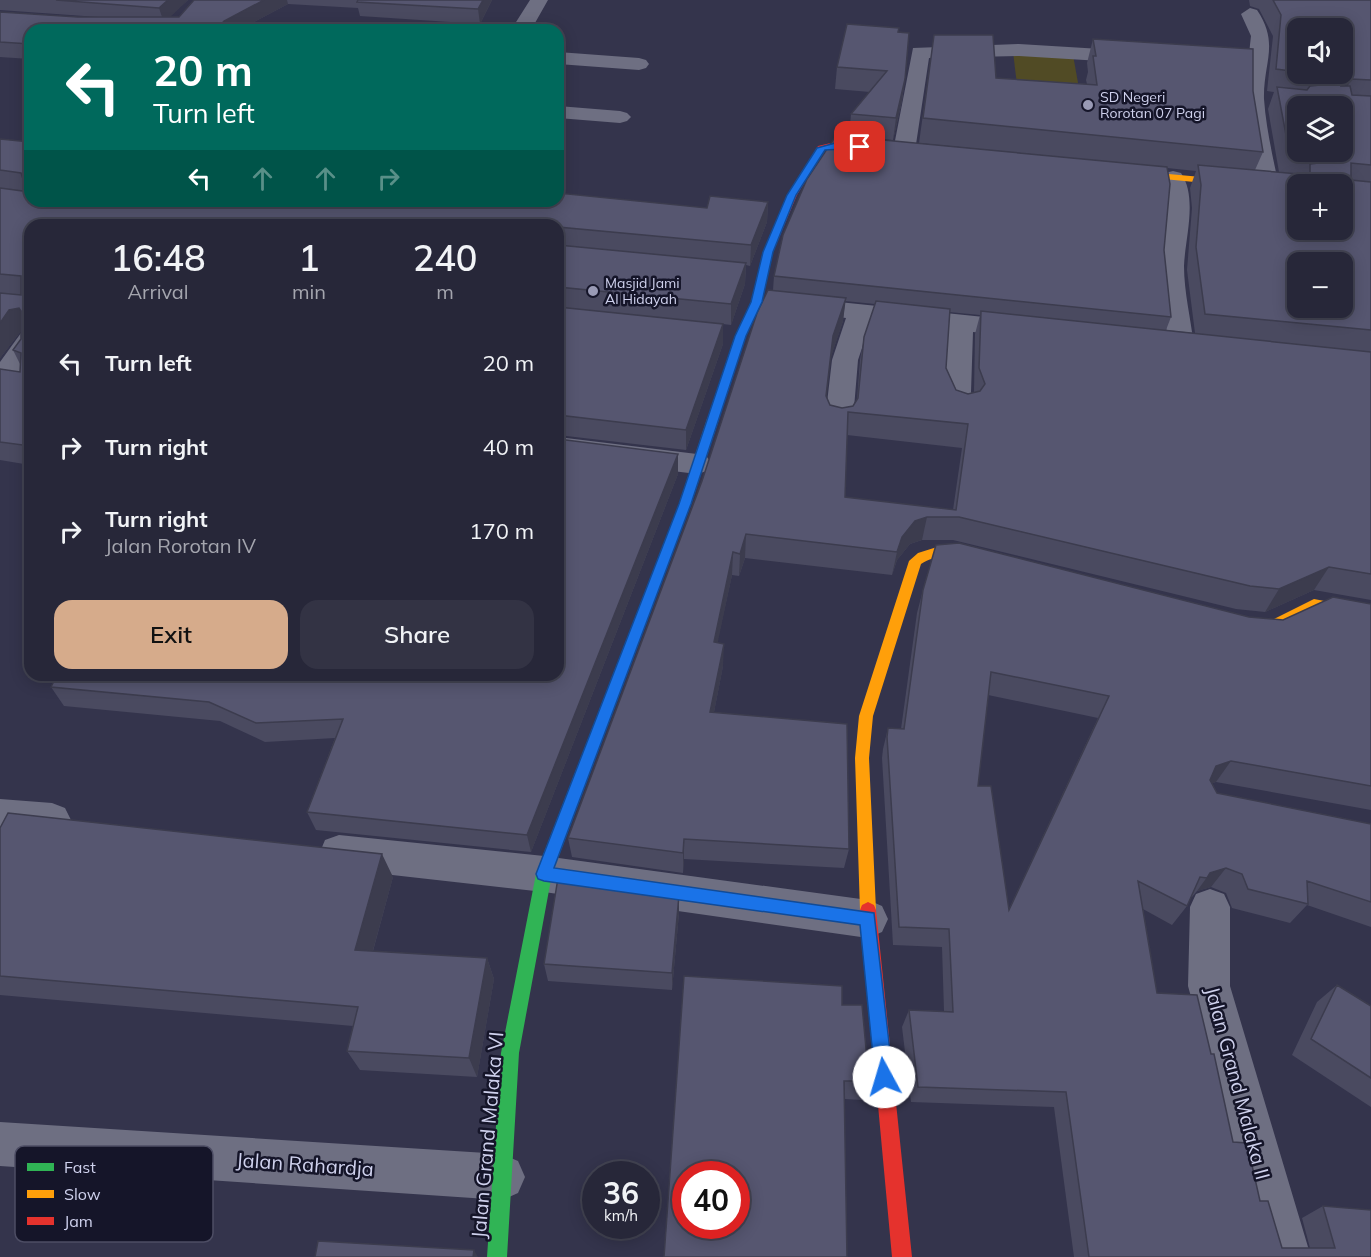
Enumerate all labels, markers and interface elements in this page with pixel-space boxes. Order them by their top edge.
map controls [1287,18,1353,318]
button: sound [1287,18,1353,84]
text: 20 m [153,44,253,97]
icon: left [54,48,132,126]
place label: SD Negeri Rorotan 07 Pagi [1100,88,1205,122]
text: Turn left [153,96,255,130]
button: layers [1287,96,1353,162]
marker: SD Negeri Rorotan 07 Pagi [1081,98,1095,112]
pin [834,121,885,172]
icon: arrive [843,130,876,163]
icon: left [183,162,216,195]
icon: ahead [246,162,279,195]
icon: ahead [309,162,342,195]
icon: right [372,162,405,195]
button: + [1287,174,1353,240]
text: 16:48 [111,235,205,280]
text: 1 [298,235,320,280]
text: 240 [413,235,477,280]
button: − [1287,252,1353,318]
place label: Masjid Jami Al Hidayah [605,274,680,308]
text: Arrival [127,279,189,304]
text: min [292,279,326,304]
text: m [436,279,454,304]
marker: Masjid Jami Al Hidayah [586,284,600,298]
icon: left [54,347,87,380]
text: Turn left [105,349,192,377]
text: 20 m [483,349,534,377]
icon: right [54,431,87,464]
text: Turn right [105,433,208,461]
text: 40 m [483,433,534,461]
text: Turn right [105,505,208,533]
icon: right [54,515,87,548]
text: 170 m [469,517,534,545]
text: Jalan Rorotan IV [105,533,256,558]
button: Exit [54,600,288,669]
button: Share [300,600,534,669]
street label: Jalan Grand Malaka II [1200,984,1276,1182]
street label: Jalan Grand Malaka VI [466,1031,508,1239]
position arrow [852,1045,916,1109]
legend [15,1146,213,1242]
street label: Jalan Rahardja [235,1147,375,1181]
text: Fast [64,1157,96,1177]
speed limit sign: 40 [672,1161,750,1239]
text: 36 [603,1174,639,1212]
text: Slow [64,1184,101,1204]
text: km/h [604,1206,638,1225]
text: Jam [64,1211,93,1231]

